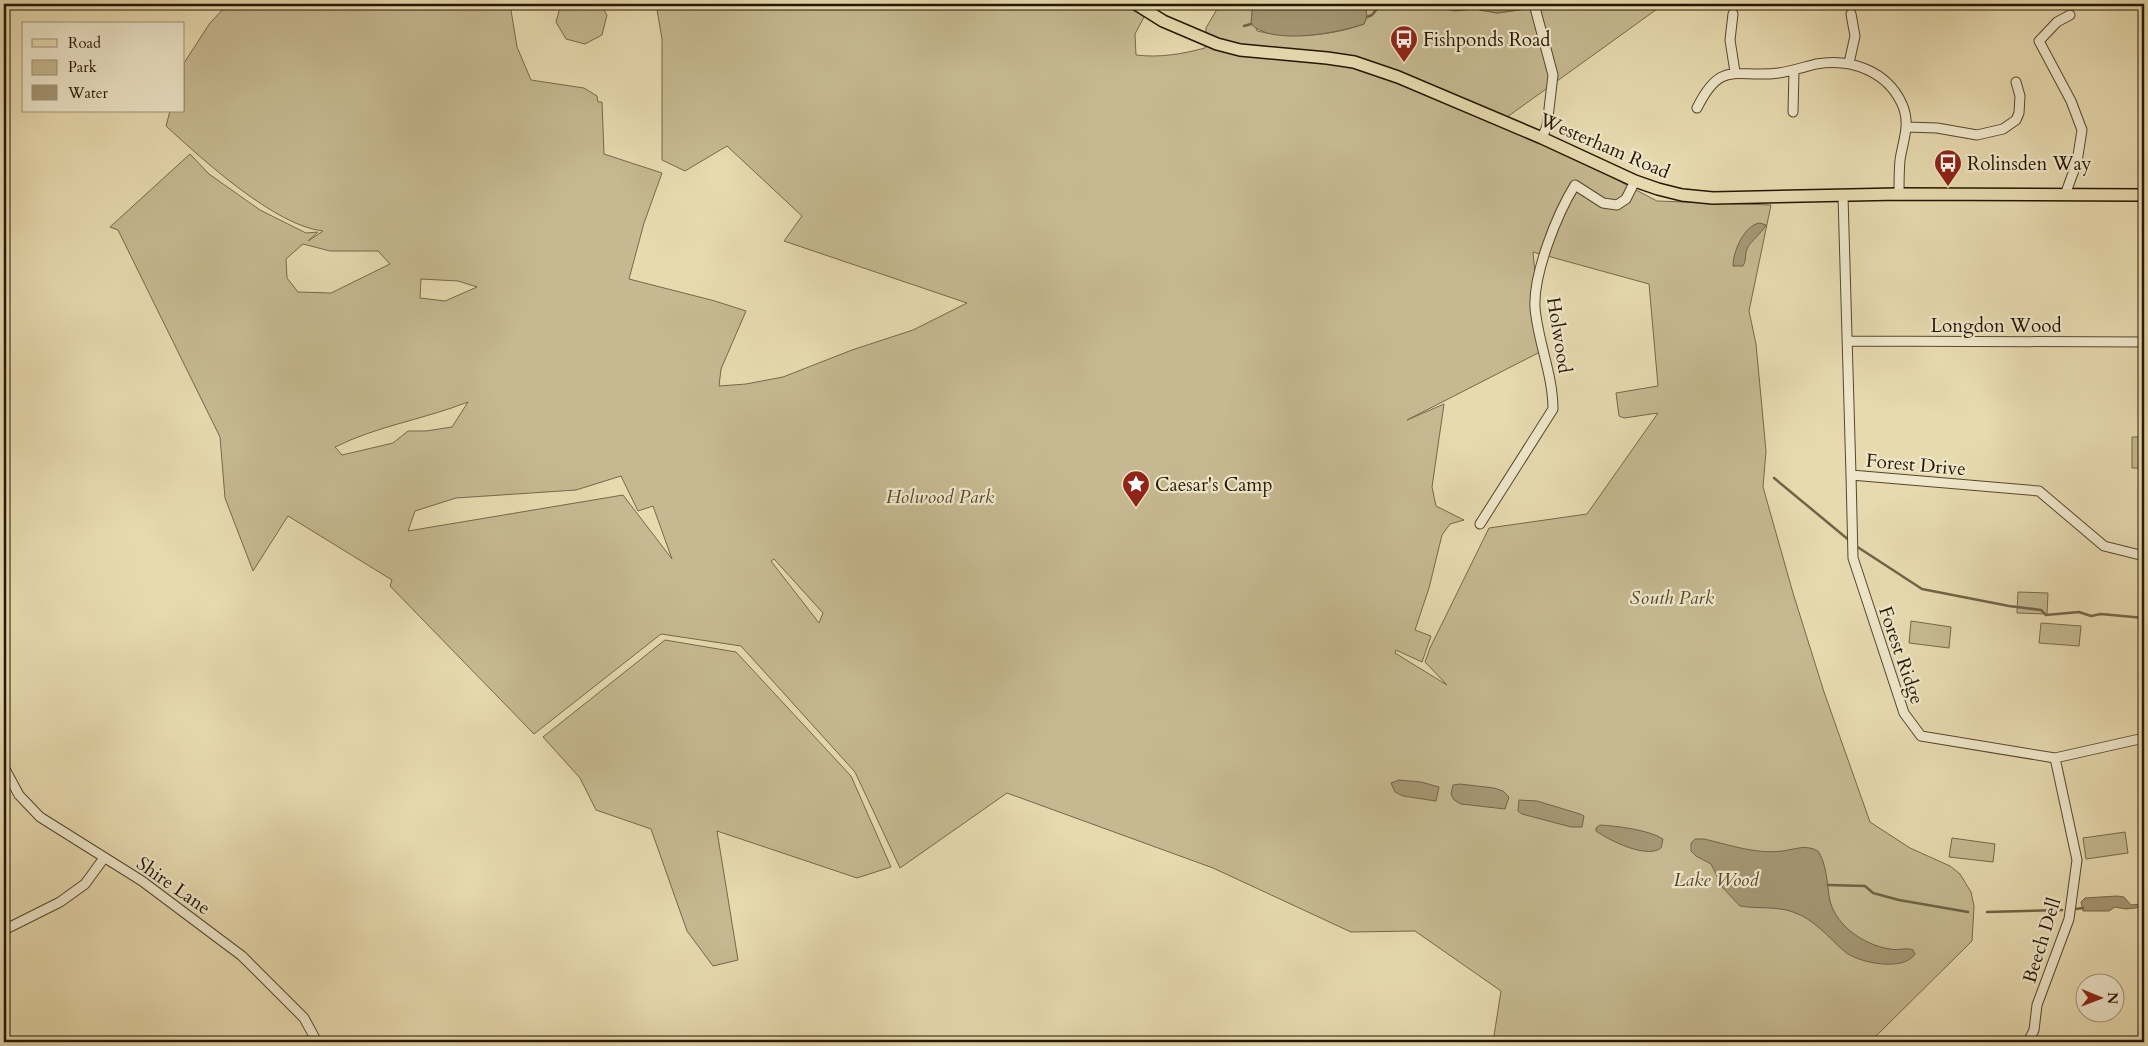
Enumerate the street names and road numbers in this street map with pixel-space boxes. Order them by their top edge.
street label: Westerham Road [1535,106,1674,185]
street label: Holwood [1540,295,1578,375]
street label: Longdon Wood [1930,313,2062,339]
street label: Forest Drive [1865,448,1967,482]
street label: Forest Ridge [1872,603,1930,708]
street label: Shire Lane [131,851,216,921]
street label: Beech Dell [2017,894,2067,986]

